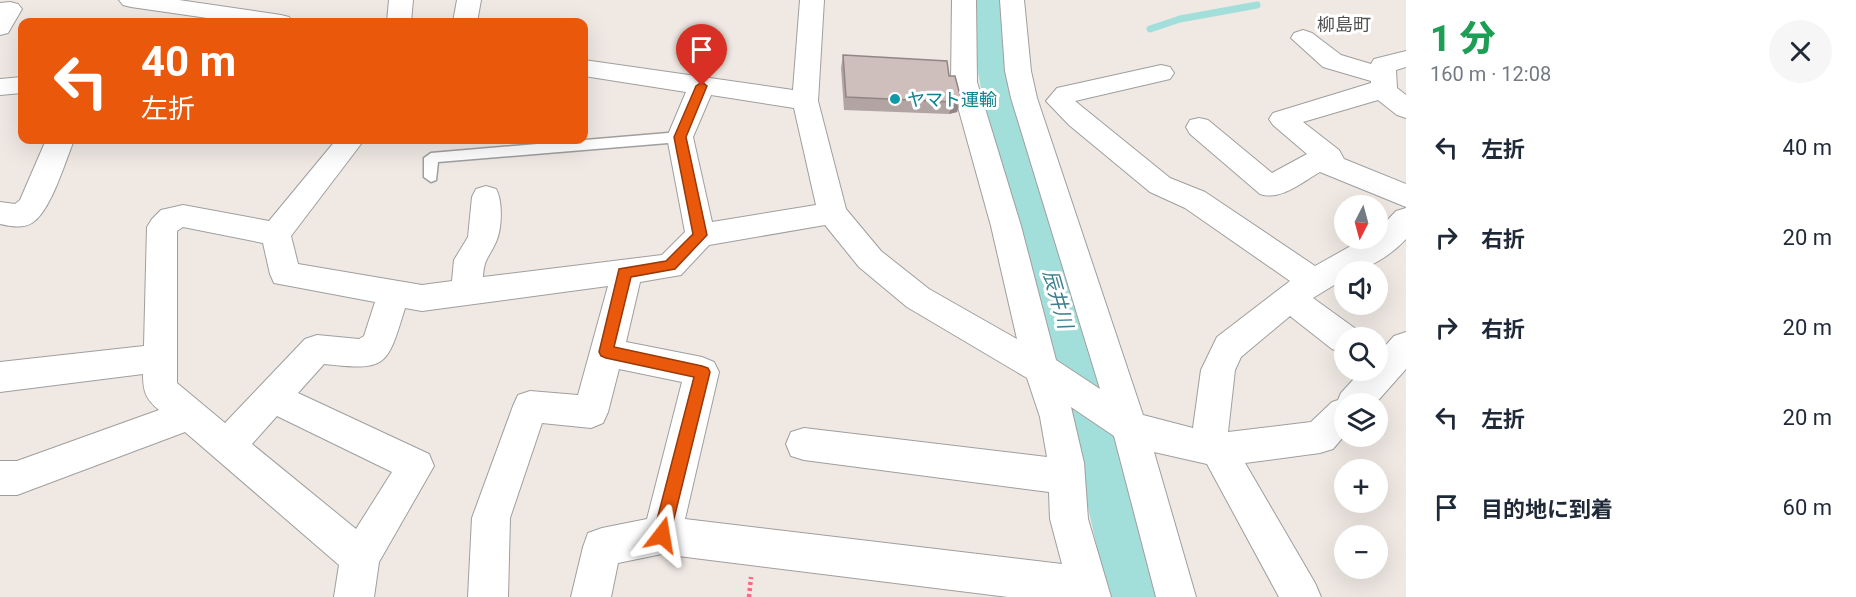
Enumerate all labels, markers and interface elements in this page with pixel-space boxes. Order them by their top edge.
district label: 柳島町 [1317,14,1371,35]
text: 1 分 [1430,18,1496,60]
button: close [1769,20,1832,83]
pin [676,24,727,86]
icon: arrive [685,33,718,66]
text: 40 m [141,37,236,86]
icon: left [42,42,120,120]
text: 160 m · 12:08 [1430,62,1551,86]
place label: ヤマト運輸 [907,89,997,110]
marker: ヤマト運輸 [888,92,902,106]
text: 左折 [141,93,195,125]
icon: left [1430,131,1463,164]
text: 40 m [1783,135,1832,160]
text: 左折 [1481,137,1525,162]
north arrow [1334,195,1388,249]
map controls [1334,195,1388,579]
icon: right [1430,221,1463,254]
text: 20 m [1783,225,1832,250]
text: 右折 [1481,227,1525,252]
button: sound [1334,261,1388,315]
water label: 辰井川 [1038,267,1078,333]
icon: right [1430,311,1463,344]
text: 20 m [1783,315,1832,340]
text: 右折 [1481,317,1525,342]
button: search [1334,327,1388,381]
button: layers [1334,393,1388,447]
icon: left [1430,401,1463,434]
text: 20 m [1783,405,1832,430]
text: 左折 [1481,407,1525,432]
button: + [1334,459,1388,513]
icon: arrive [1430,491,1463,524]
text: 60 m [1783,495,1832,520]
text: 目的地に到着 [1481,497,1613,522]
position arrow [630,503,694,567]
button: − [1334,525,1388,579]

